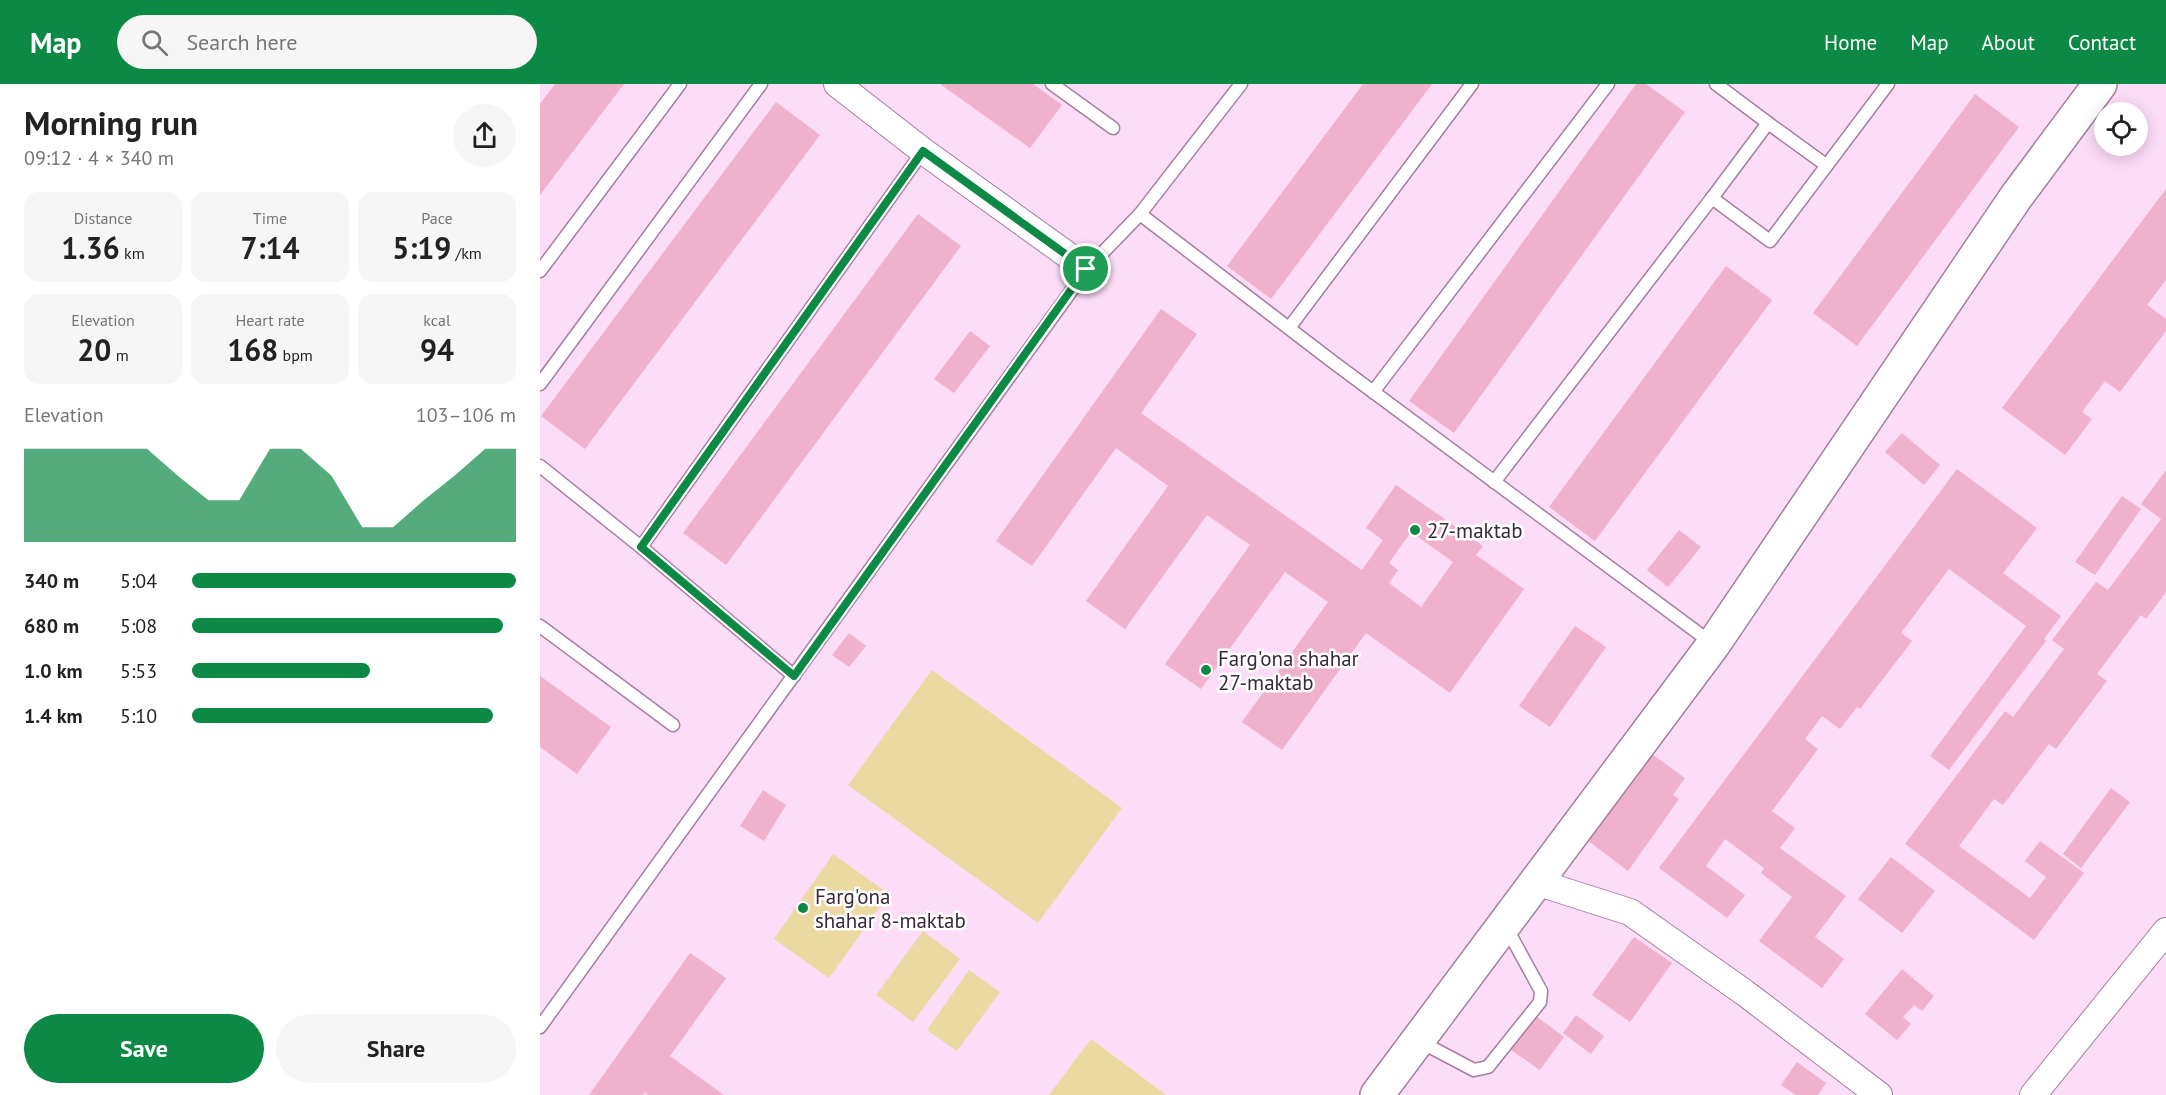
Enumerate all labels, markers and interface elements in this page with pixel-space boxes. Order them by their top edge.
search box [117,15,537,69]
text: Map [30,24,81,61]
icon: search [138,26,171,59]
text: Search here [186,28,297,56]
text: Home [1824,29,1877,56]
text: Map [1910,29,1949,56]
text: About [1982,29,2035,56]
text: Contact [2068,29,2136,56]
text: Morning run [24,101,198,144]
map controls [2094,102,2148,156]
button: locate [2094,102,2148,156]
button: share [453,104,516,167]
text: 09:12 · 4 × 340 m [24,145,174,171]
text: Distance [74,208,132,228]
text: Time [253,208,287,228]
text: Pace [421,208,453,228]
text: 1.36 [61,228,120,267]
text: 7:14 [240,228,300,267]
text: 5:19 [392,228,451,267]
text: km [120,243,145,263]
text: /km [451,243,482,263]
pin [1060,243,1111,294]
icon: arrive [1069,252,1102,285]
text: Elevation [71,310,135,330]
text: Heart rate [235,310,305,330]
text: kcal [423,310,451,330]
text: 20 [77,330,111,369]
text: 168 [227,330,278,369]
text: 94 [420,330,454,369]
text: m [111,345,129,365]
text: bpm [278,345,313,365]
text: Elevation [24,402,104,428]
text: 103–106 m [416,402,516,428]
place label: 27-maktab [1427,517,1523,544]
marker: 27-maktab [1408,523,1422,537]
text: 340 m [24,568,79,594]
text: 5:04 [120,568,157,594]
text: 680 m [24,613,79,639]
text: 5:08 [120,613,157,639]
place label: Farg'ona shahar 27-maktab [1218,645,1359,696]
text: 1.0 km [24,658,83,684]
text: 5:53 [120,658,157,684]
marker: Farg'ona shahar 27-maktab [1199,663,1213,677]
text: 1.4 km [24,703,83,729]
text: 5:10 [120,703,157,729]
place label: Farg'ona shahar 8-maktab [815,883,966,934]
marker: Farg'ona shahar 8-maktab [796,901,810,915]
button: Save [24,1014,264,1083]
button: Share [276,1014,516,1083]

